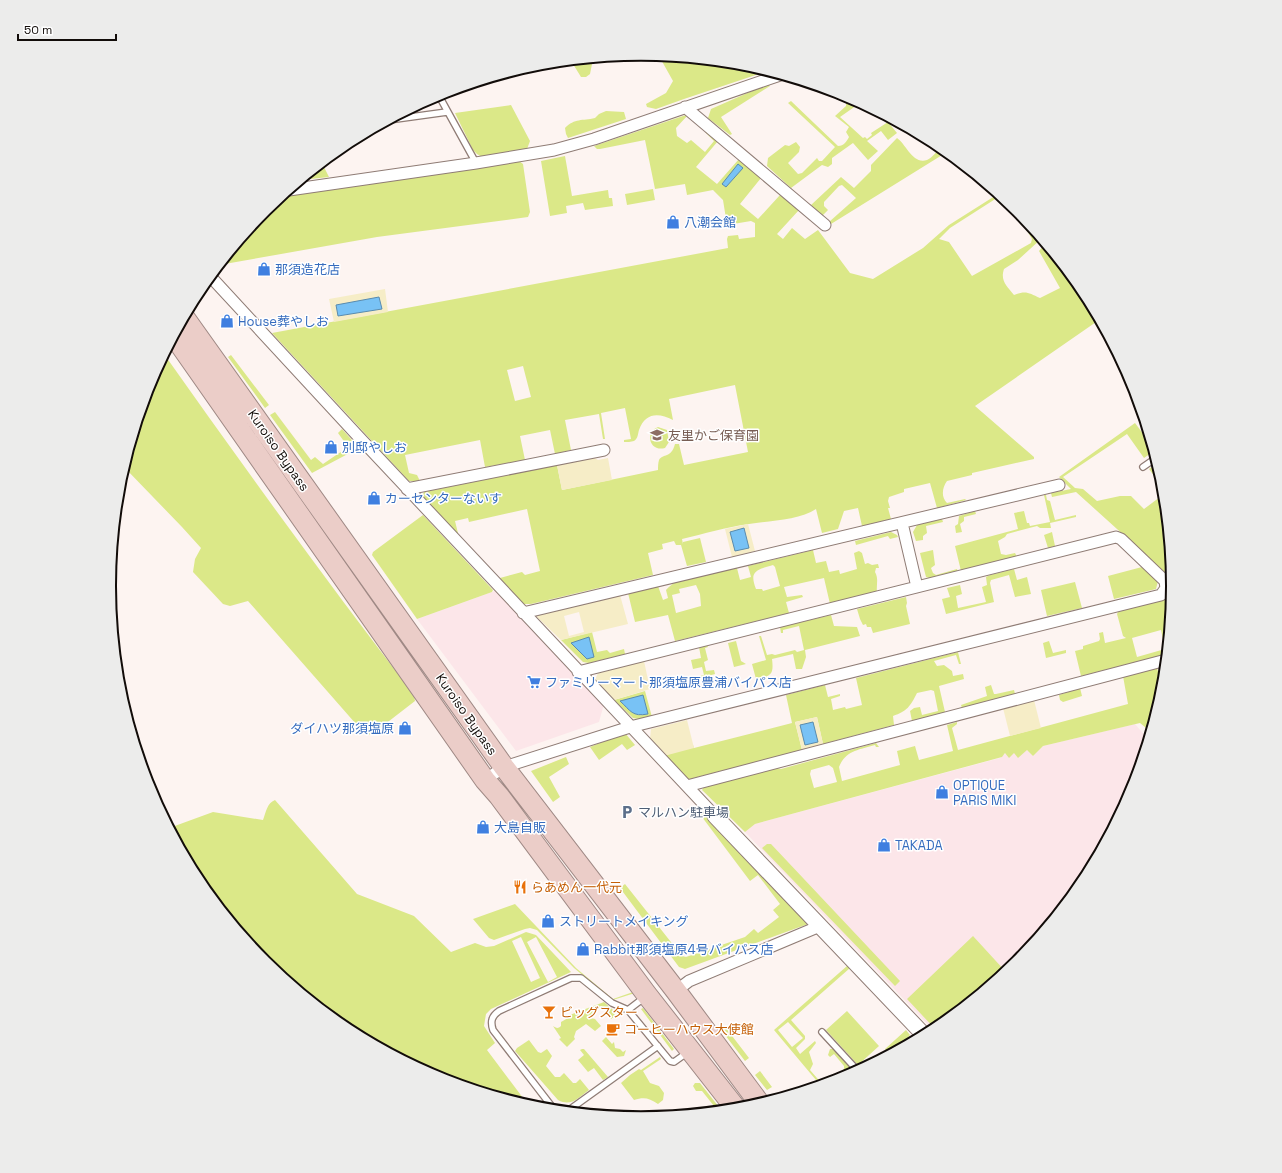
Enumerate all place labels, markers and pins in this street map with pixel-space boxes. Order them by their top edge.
shop icon: 八潮会館 [665,214,681,230]
place label: 八潮会館 [684,214,736,231]
shop icon: 那須造花店 [256,261,272,277]
place label: 那須造花店 [275,261,340,278]
shop icon: House葬やしお [219,313,235,329]
place label: House葬やしお [238,313,329,330]
school or university icon: 友里かご保育園 [649,427,665,443]
place label: 友里かご保育園 [668,427,759,444]
shop icon: 別邸やしお [323,439,339,455]
place label: 別邸やしお [342,439,407,456]
shop icon: カーセンターないす [366,490,382,506]
place label: カーセンターないす [385,490,502,507]
supermarket icon: ファミリーマート那須塩原豊浦バイパス店 [526,674,542,690]
place label: ファミリーマート那須塩原豊浦バイパス店 [545,674,792,691]
place label: ダイハツ那須塩原 [290,720,394,737]
shop icon: ダイハツ那須塩原 [397,720,413,736]
place label: OPTIQUE PARIS MIKI [953,777,1016,809]
shop icon: OPTIQUE PARIS MIKI [934,784,950,800]
parking icon: マルハン駐車場 [619,804,635,820]
place label: マルハン駐車場 [638,804,729,821]
shop icon: 大島自販 [475,819,491,835]
place label: 大島自販 [494,819,546,836]
shop icon: TAKADA [876,837,892,853]
place label: TAKADA [895,837,943,854]
restaurant icon: らあめん一代元 [512,879,528,895]
place label: らあめん一代元 [531,879,622,896]
shop icon: ストリートメイキング [540,913,556,929]
place label: ストリートメイキング [559,913,689,930]
shop icon: Rabbit那須塩原4号バイパス店 [575,941,591,957]
place label: Rabbit那須塩原4号バイパス店 [594,941,773,958]
bar icon: ビッグスター [541,1004,557,1020]
place label: ビッグスター [560,1004,638,1021]
cafe icon: コーヒーハウス大使館 [605,1021,621,1037]
place label: コーヒーハウス大使館 [624,1021,754,1038]

